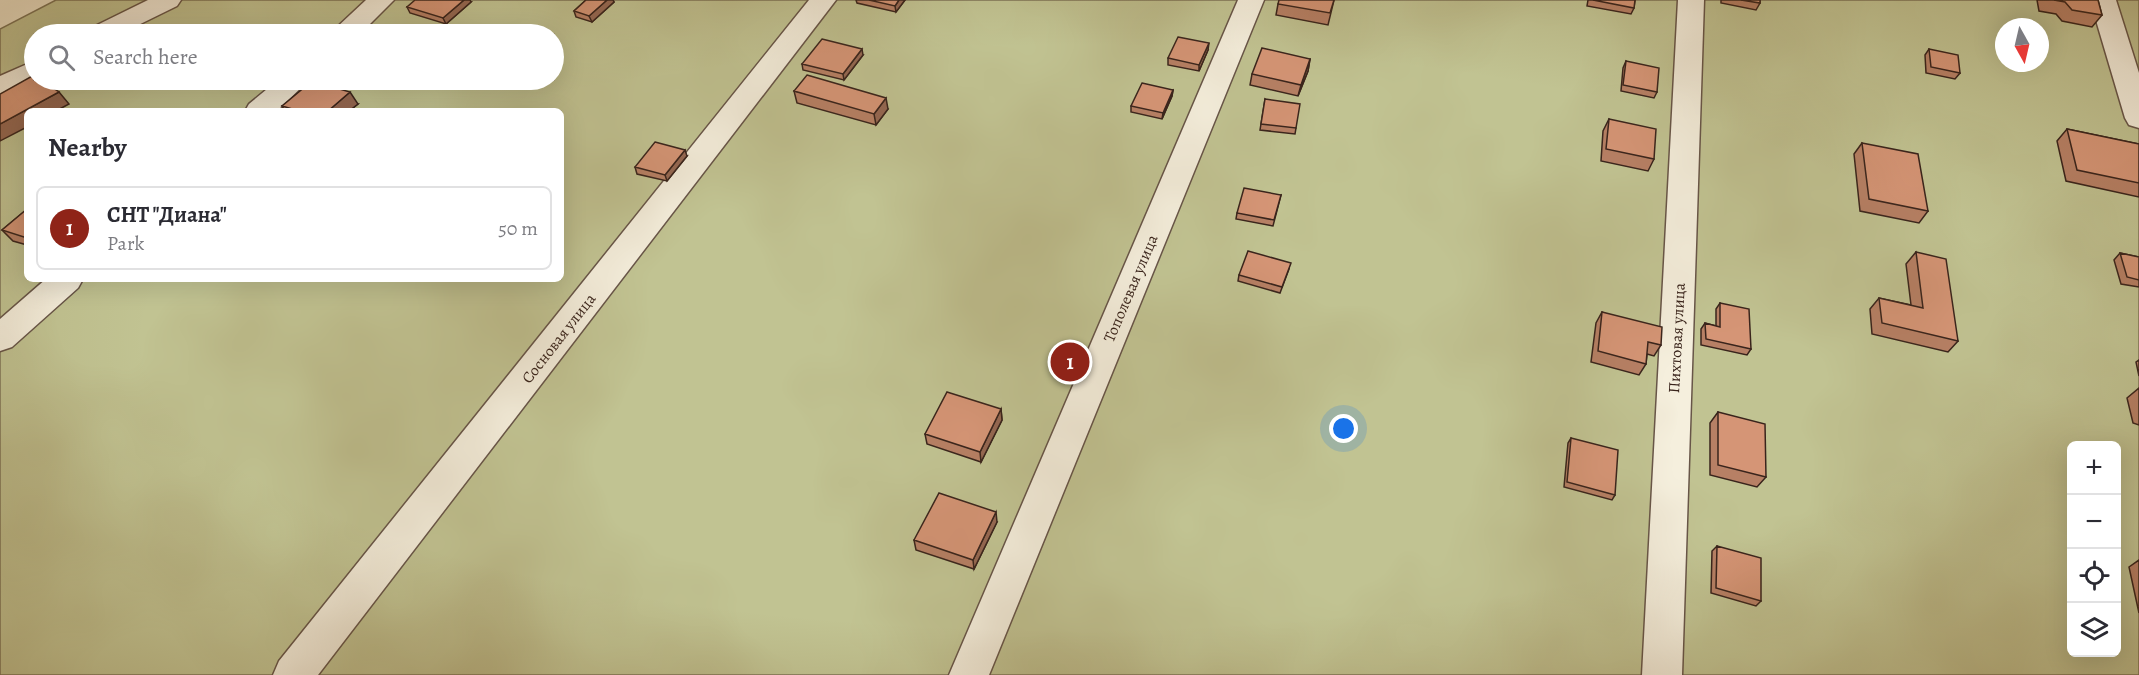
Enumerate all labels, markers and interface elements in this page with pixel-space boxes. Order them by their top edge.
north arrow [1995,18,2049,72]
search box [24,24,564,90]
icon: search [45,41,78,74]
text: Search here [93,42,198,72]
text: Nearby [48,130,127,165]
text: СНТ "Диана" [107,200,227,230]
text: 1 [66,215,73,242]
text: 50 m [498,215,538,242]
text: Park [107,230,145,257]
street label: Тополевая улица [1098,231,1164,346]
street label: Пихтовая улица [1663,282,1691,394]
street label: Сосновая улица [517,288,601,388]
pin: 1 [1050,340,1090,385]
your location [1329,414,1358,443]
map controls [2067,441,2121,657]
button: + [2067,441,2121,495]
button: − [2067,495,2121,549]
button: locate [2067,549,2121,603]
button: layers [2067,603,2121,657]

